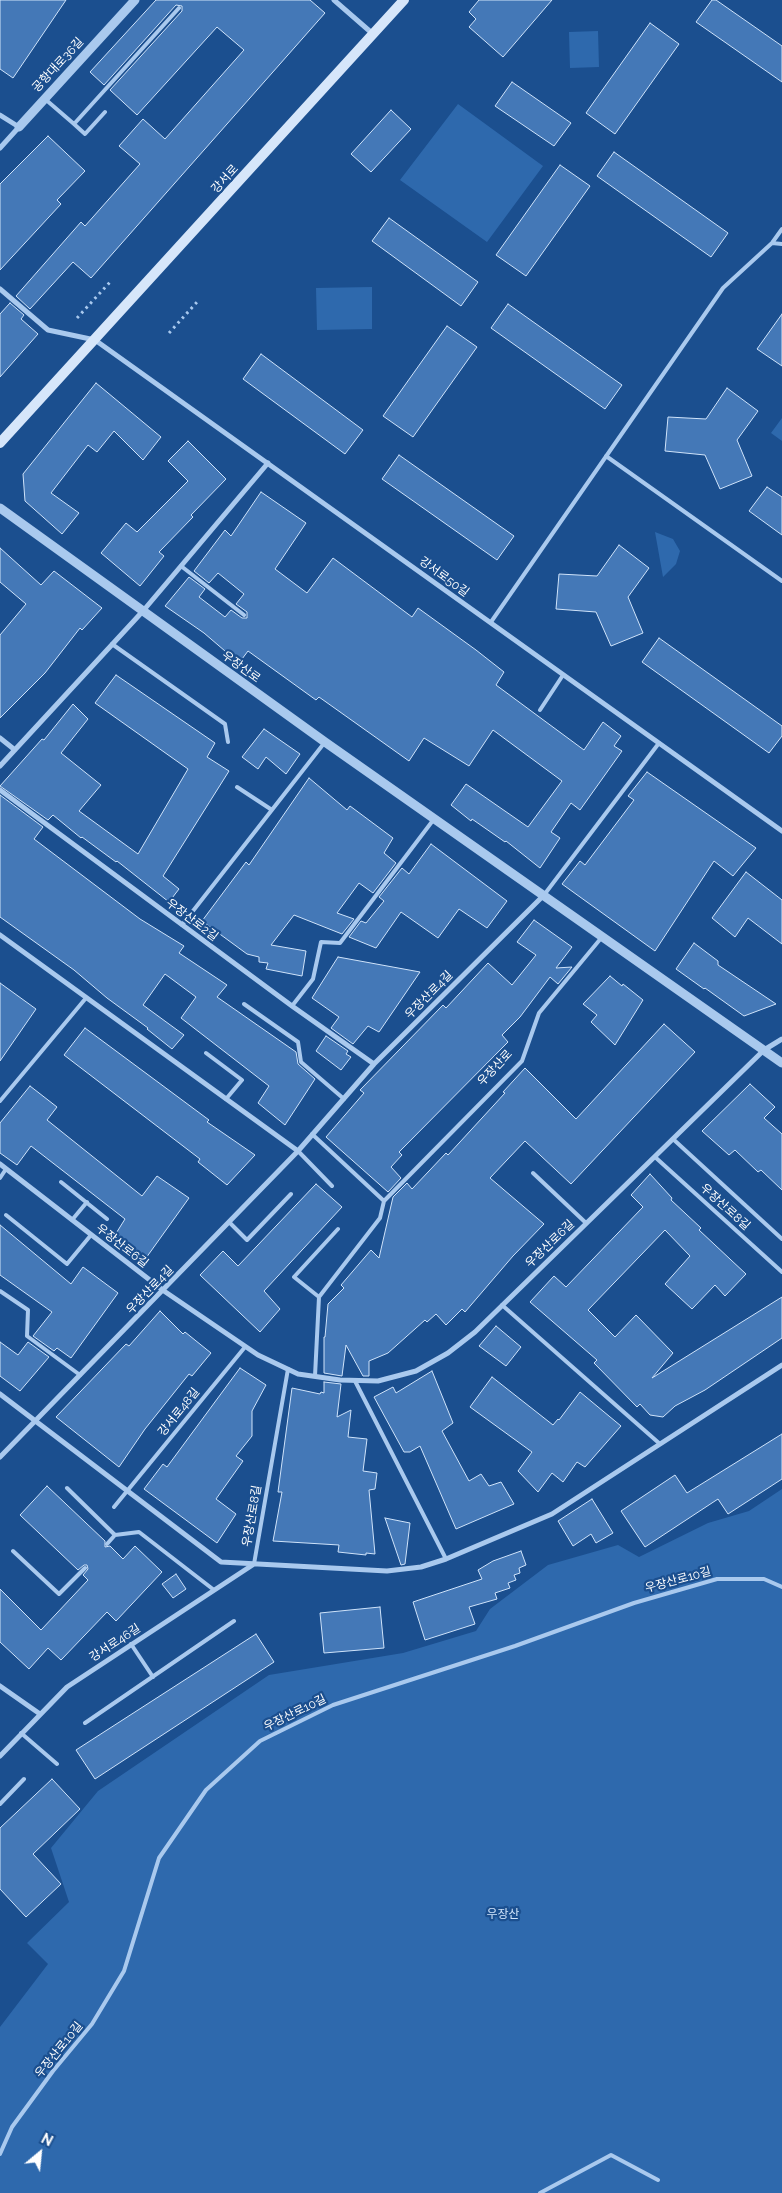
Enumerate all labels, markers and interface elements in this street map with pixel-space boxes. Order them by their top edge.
street label: 공항대로36길 [29,35,87,95]
street label: 강서로 [209,162,241,196]
street label: 강서로50길 [416,554,472,600]
street label: 우장산로 [219,648,263,686]
street label: 우장산로2길 [163,896,221,944]
street label: 우장산로4길 [402,968,456,1022]
street label: 우장산로 [475,1047,515,1089]
street label: 우장산로8길 [697,1181,753,1233]
street label: 우장산로6길 [523,1217,577,1271]
street label: 우장산로6길 [93,1221,151,1271]
street label: 우장산로4길 [123,1263,177,1317]
street label: 강서로48길 [155,1385,203,1439]
street label: 우장산로8길 [239,1484,265,1548]
street label: 우장산로10길 [643,1564,713,1596]
street label: 강서로46길 [87,1621,143,1665]
street label: 우장산로10길 [261,1692,329,1734]
park label: 우장산 [486,1907,520,1921]
street label: 우장산로10길 [32,2019,86,2081]
north arrow [15,2128,65,2178]
text: N [39,2130,56,2149]

